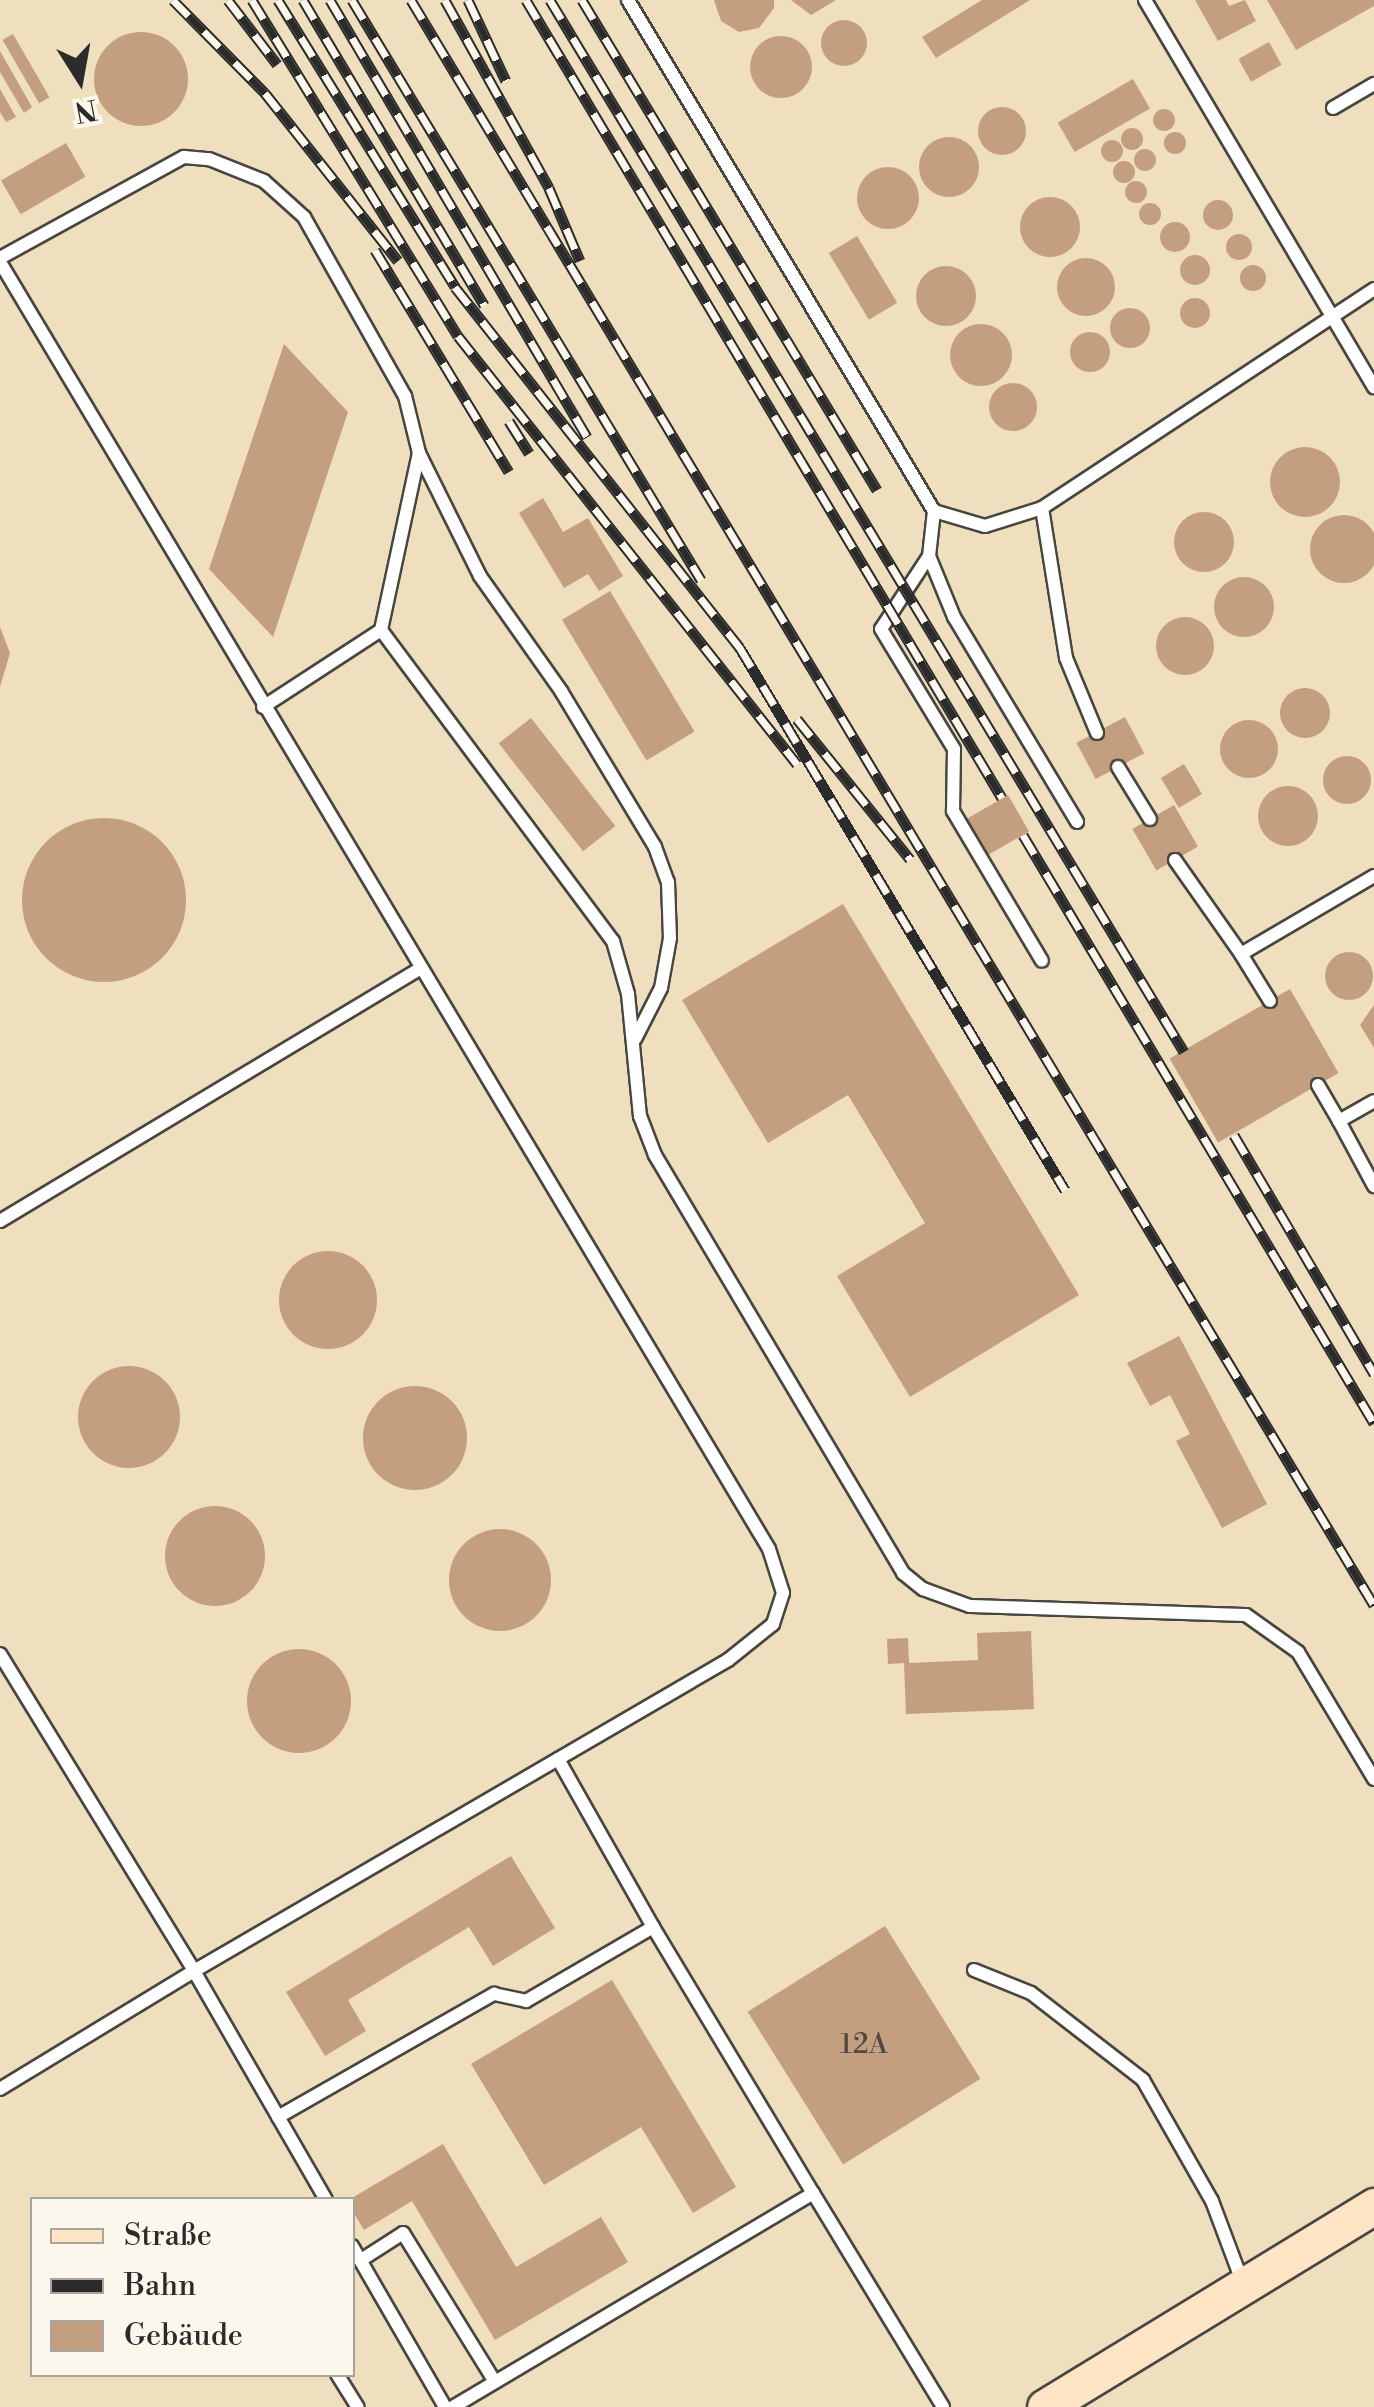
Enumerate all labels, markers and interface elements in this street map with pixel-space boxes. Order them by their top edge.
north arrow [30,30,130,130]
text: N [72,91,100,129]
house number: 12A [840,2028,888,2062]
legend [30,2197,355,2377]
text: Straße [124,2217,212,2255]
text: Bahn [124,2267,196,2305]
text: Gebäude [124,2317,243,2355]

